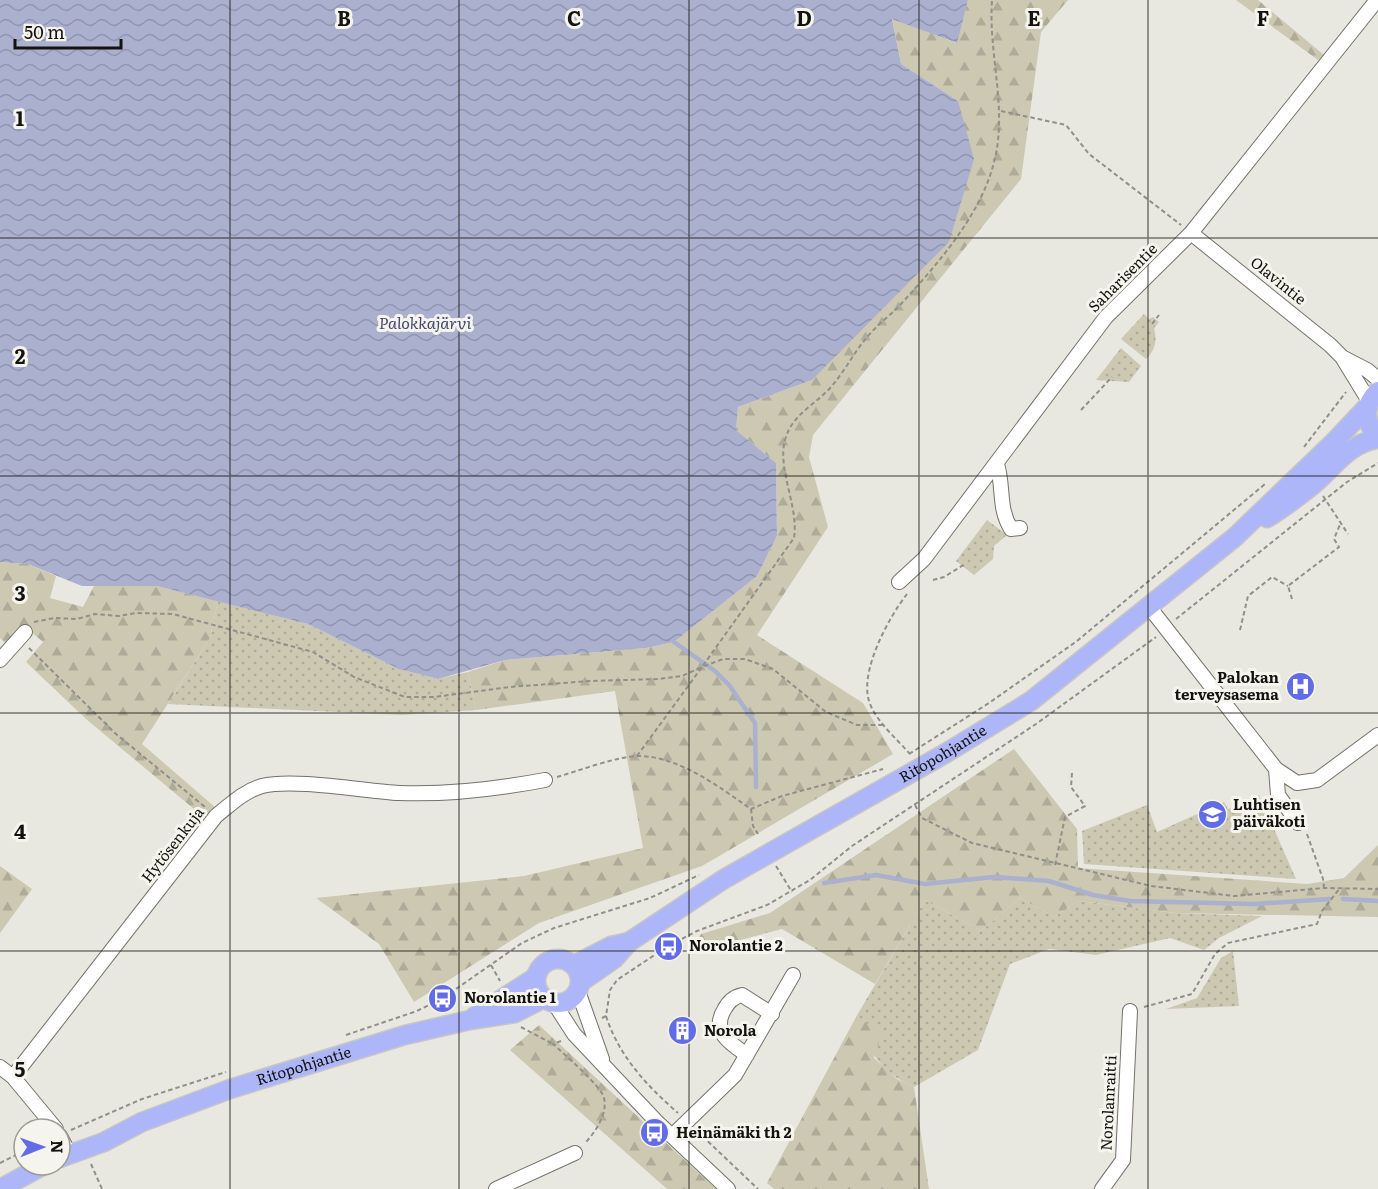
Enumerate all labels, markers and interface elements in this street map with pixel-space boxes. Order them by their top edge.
text: B [337,2,351,32]
text: C [567,2,581,32]
text: D [796,2,812,32]
text: E [1027,2,1041,32]
text: F [1257,2,1270,32]
scale bar [15,12,122,50]
text: 50 m [24,18,65,45]
text: 1 [16,102,24,132]
street label: Saharisentie [1082,237,1162,317]
street label: Olavintie [1246,250,1312,310]
water label: Palokkajärvi [379,310,472,334]
text: 2 [15,340,26,370]
text: 3 [14,577,26,607]
place label: Palokan terveysasema [1174,665,1280,705]
hospital icon: Palokan terveysasema [1284,671,1316,703]
street label: Ritopohjantie [894,718,991,788]
place label: Luhtisen päiväkoti [1233,792,1306,832]
school or university icon: Luhtisen päiväkoti [1196,798,1228,830]
street label: Hytösenkuja [135,801,209,887]
text: 4 [14,815,26,845]
bus stop icon: Norolantie 2 [652,930,684,962]
place label: Norolantie 2 [689,933,783,956]
bus stop icon: Norolantie 1 [427,982,459,1014]
place label: Norolantie 1 [464,985,556,1008]
building icon: Norola [667,1015,699,1047]
place label: Norola [704,1018,757,1041]
street label: Ritopohjantie [253,1039,354,1090]
text: 5 [15,1053,26,1083]
street label: Norolanraitti [1094,1055,1121,1151]
north arrow [12,1117,72,1177]
bus stop icon: Heinämäki th 2 [639,1117,671,1149]
place label: Heinämäki th 2 [676,1120,792,1143]
text: N [46,1140,70,1154]

